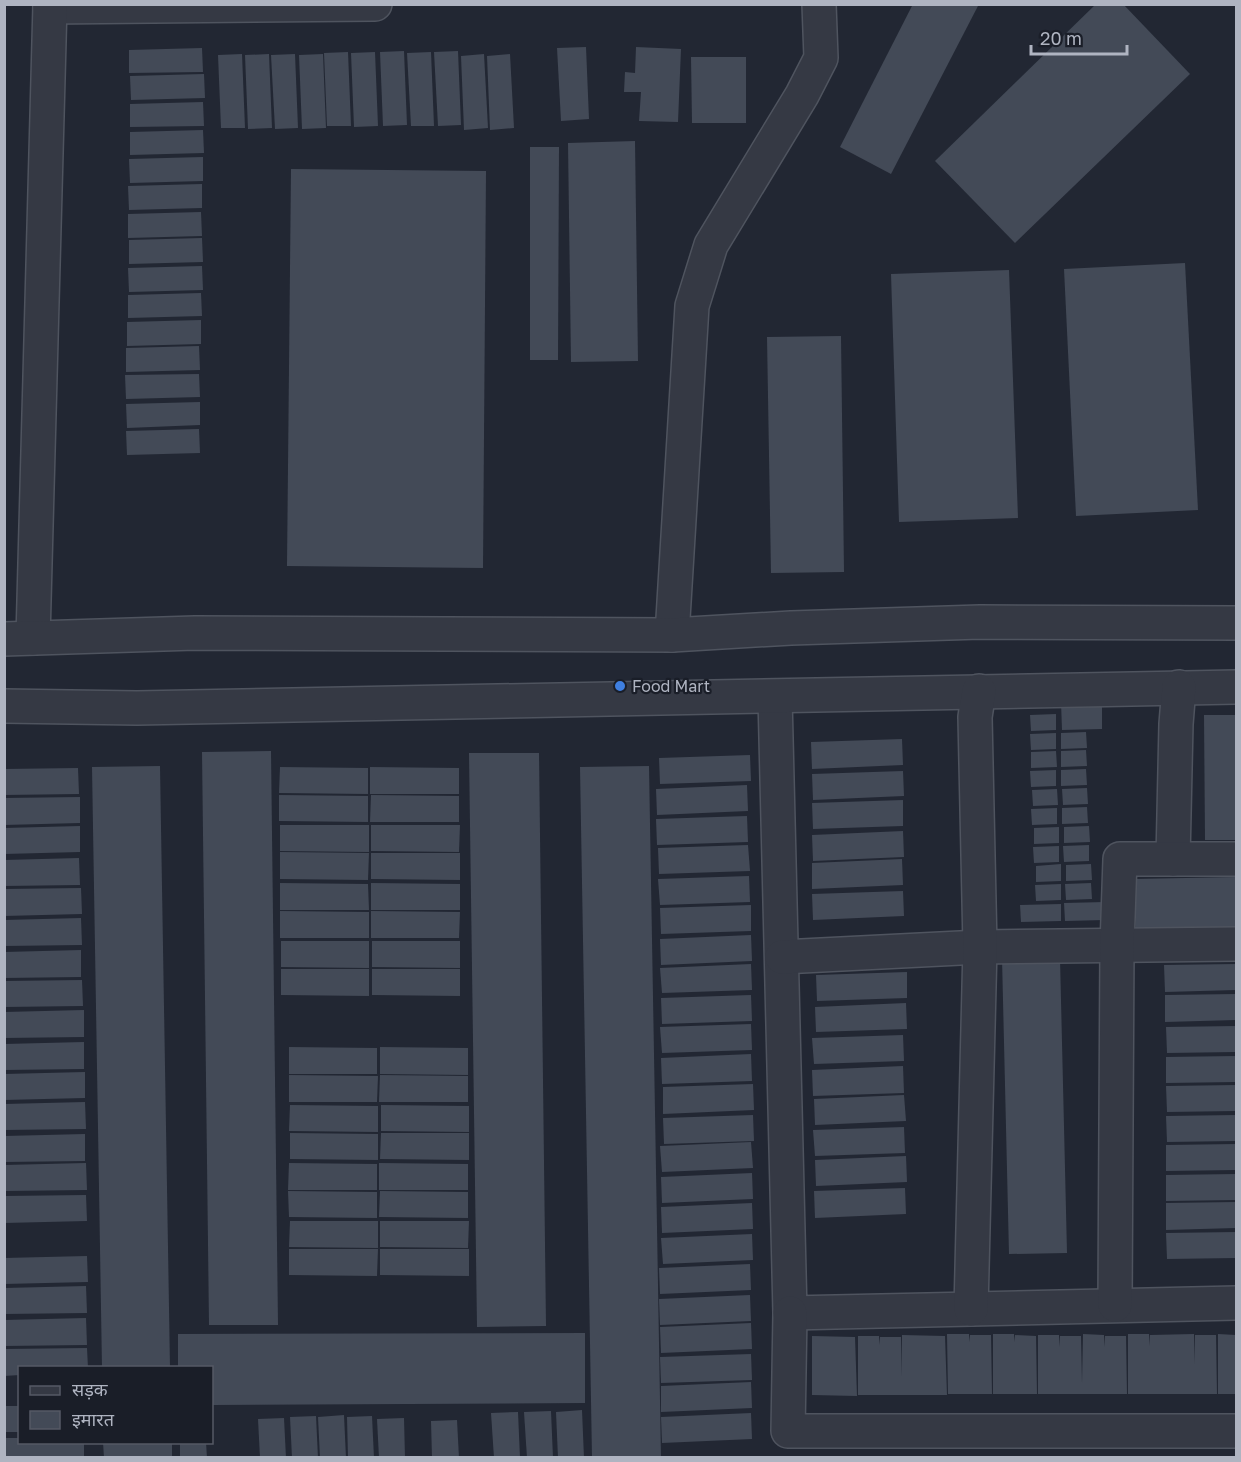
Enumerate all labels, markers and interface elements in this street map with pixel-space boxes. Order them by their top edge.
scale bar [1031,18,1127,56]
text: 20 m [1040,27,1082,49]
place label: Food Mart [632,676,710,696]
marker: Food Mart [613,679,627,693]
legend [18,1366,213,1444]
text: सड़क [72,1378,109,1400]
text: इमारत [72,1408,115,1430]

